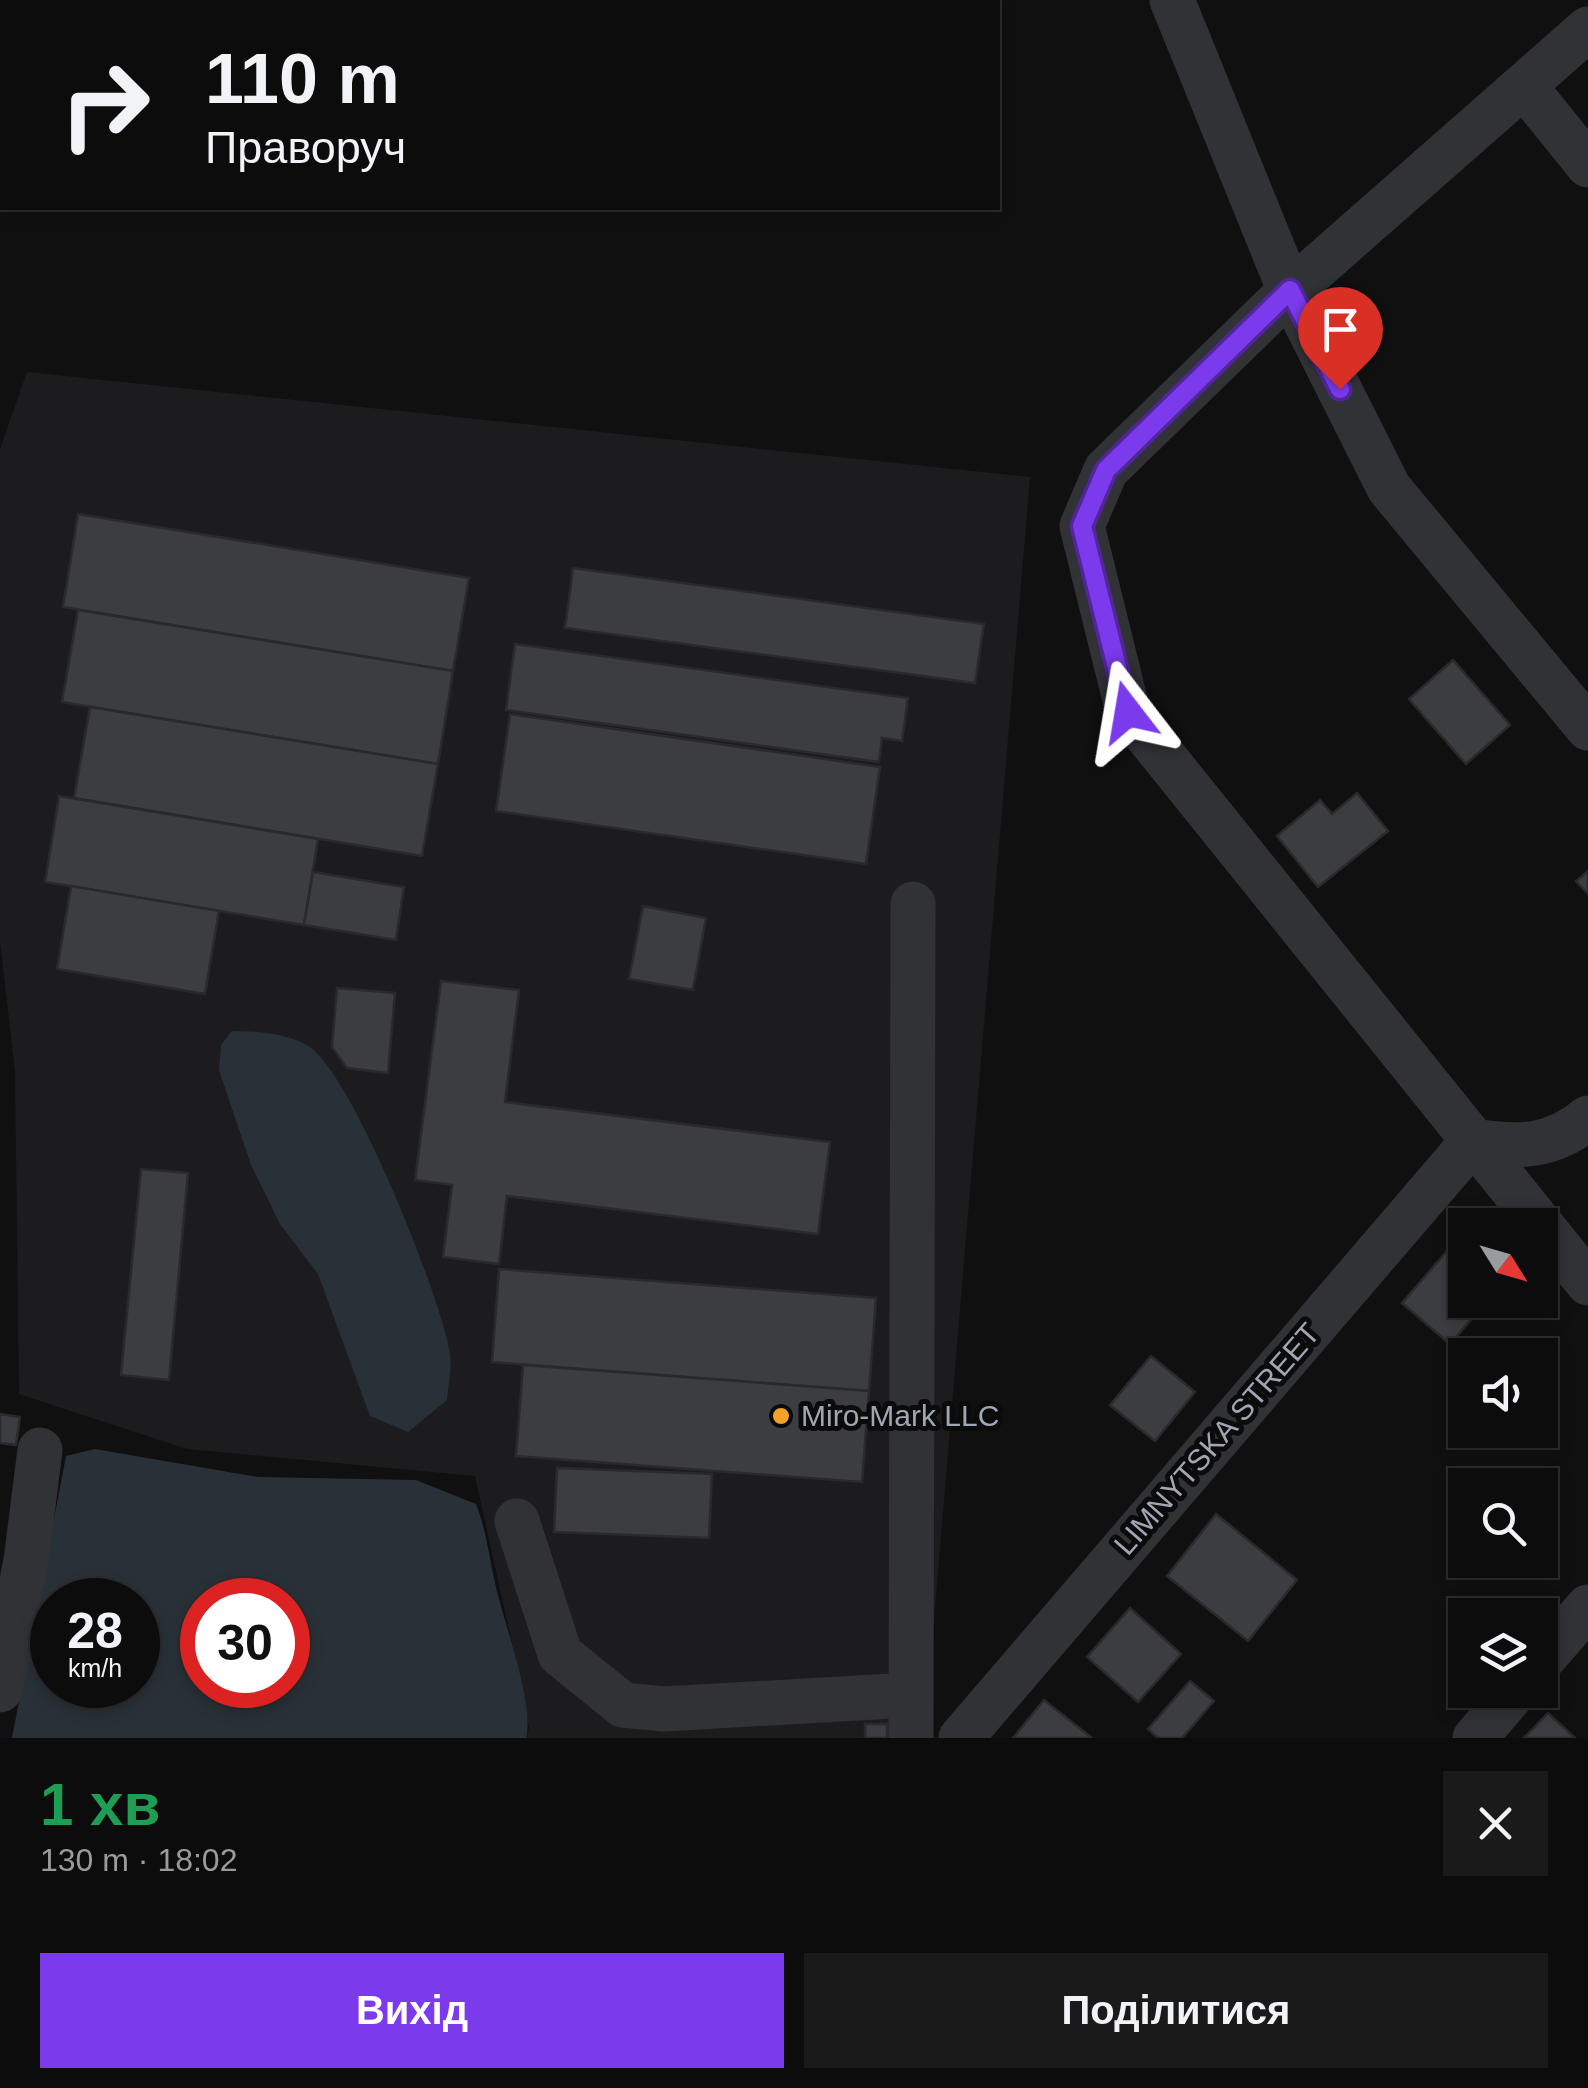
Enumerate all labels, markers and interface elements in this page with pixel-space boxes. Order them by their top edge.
icon: right [40,40,170,170]
text: 110 m [205,40,400,118]
text: Праворуч [205,122,406,173]
pin [1298,287,1383,390]
icon: arrive [1313,302,1368,357]
position arrow [1076,660,1180,764]
north arrow [1448,1208,1558,1318]
map controls [1448,1208,1558,1708]
street label: LIMNYTSKA STREET [1107,1316,1326,1561]
button: sound [1448,1338,1558,1448]
place label: Miro-Mark LLC [801,1399,999,1432]
marker: Miro-Mark LLC [770,1405,792,1427]
button: search [1448,1468,1558,1578]
speed limit sign: 30 [180,1578,310,1708]
button: layers [1448,1598,1558,1708]
text: 28 [67,1603,123,1659]
text: km/h [68,1654,122,1682]
text: 1 хв [40,1771,160,1838]
button: close [1443,1771,1548,1876]
text: 130 m · 18:02 [40,1842,237,1878]
button: Вихід [40,1953,784,2068]
button: Поділитися [804,1953,1548,2068]

